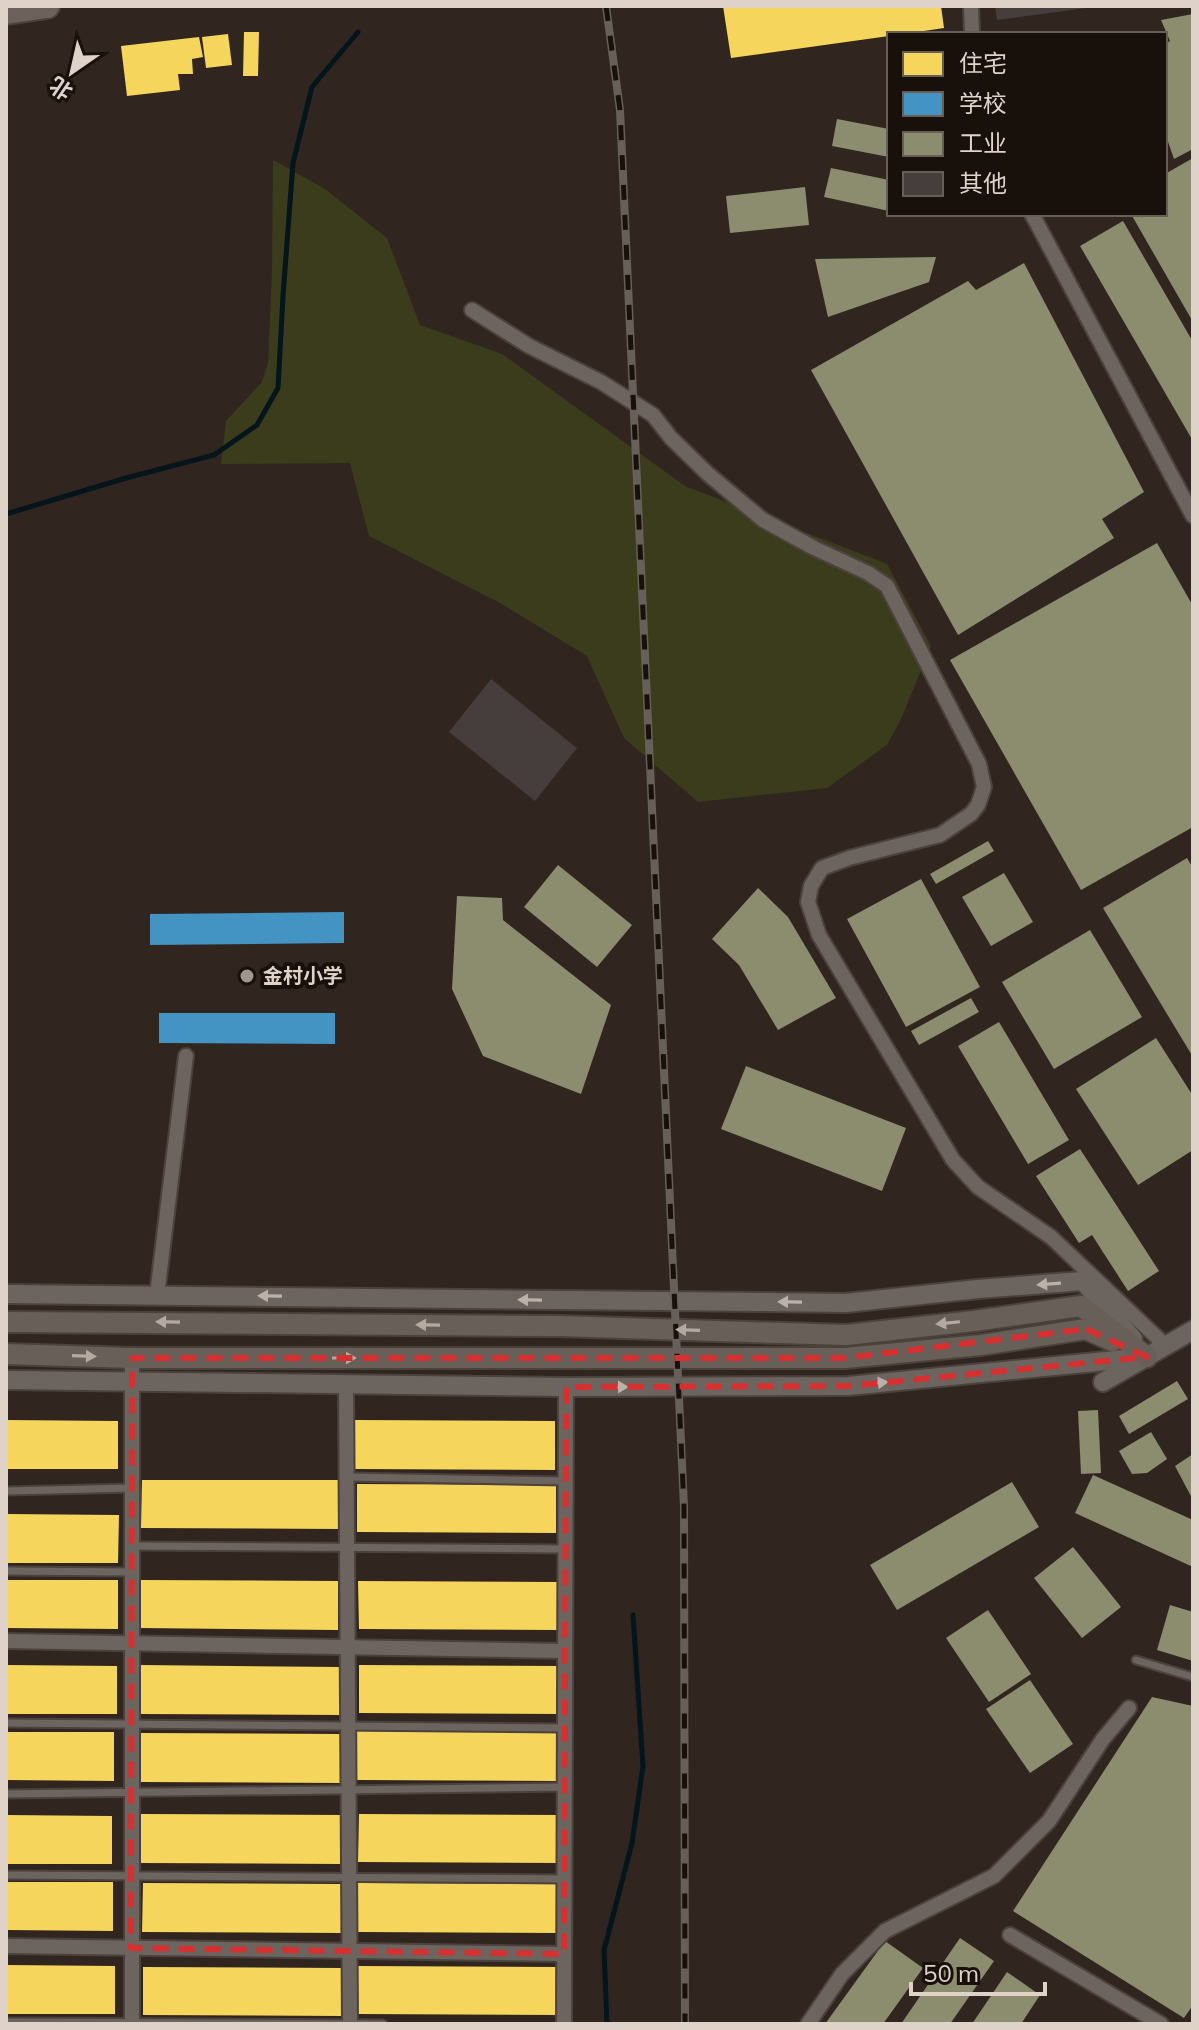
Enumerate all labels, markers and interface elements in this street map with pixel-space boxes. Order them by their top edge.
north arrow [32,32,112,112]
legend [887,32,1167,216]
text: 住宅 [959,48,1007,78]
text: 北 [44,71,78,106]
text: 学校 [959,88,1007,118]
text: 工业 [959,128,1007,158]
text: 其他 [959,168,1007,198]
place label: 金村小学 [263,963,343,988]
marker: 金村小学 [238,967,256,985]
one-way arrow [1036,1278,1061,1291]
one-way arrow [257,1290,282,1303]
one-way arrow [517,1293,542,1306]
one-way arrow [777,1296,802,1308]
one-way arrow [155,1316,180,1329]
one-way arrow [935,1317,960,1330]
one-way arrow [415,1319,440,1331]
one-way arrow [675,1323,700,1336]
one-way arrow [72,1350,97,1363]
one-way arrow [332,1352,357,1364]
one-way arrow [864,1377,889,1390]
one-way arrow [604,1381,629,1393]
scale bar [911,1946,1045,1996]
text: 50 m [923,1958,979,1988]

